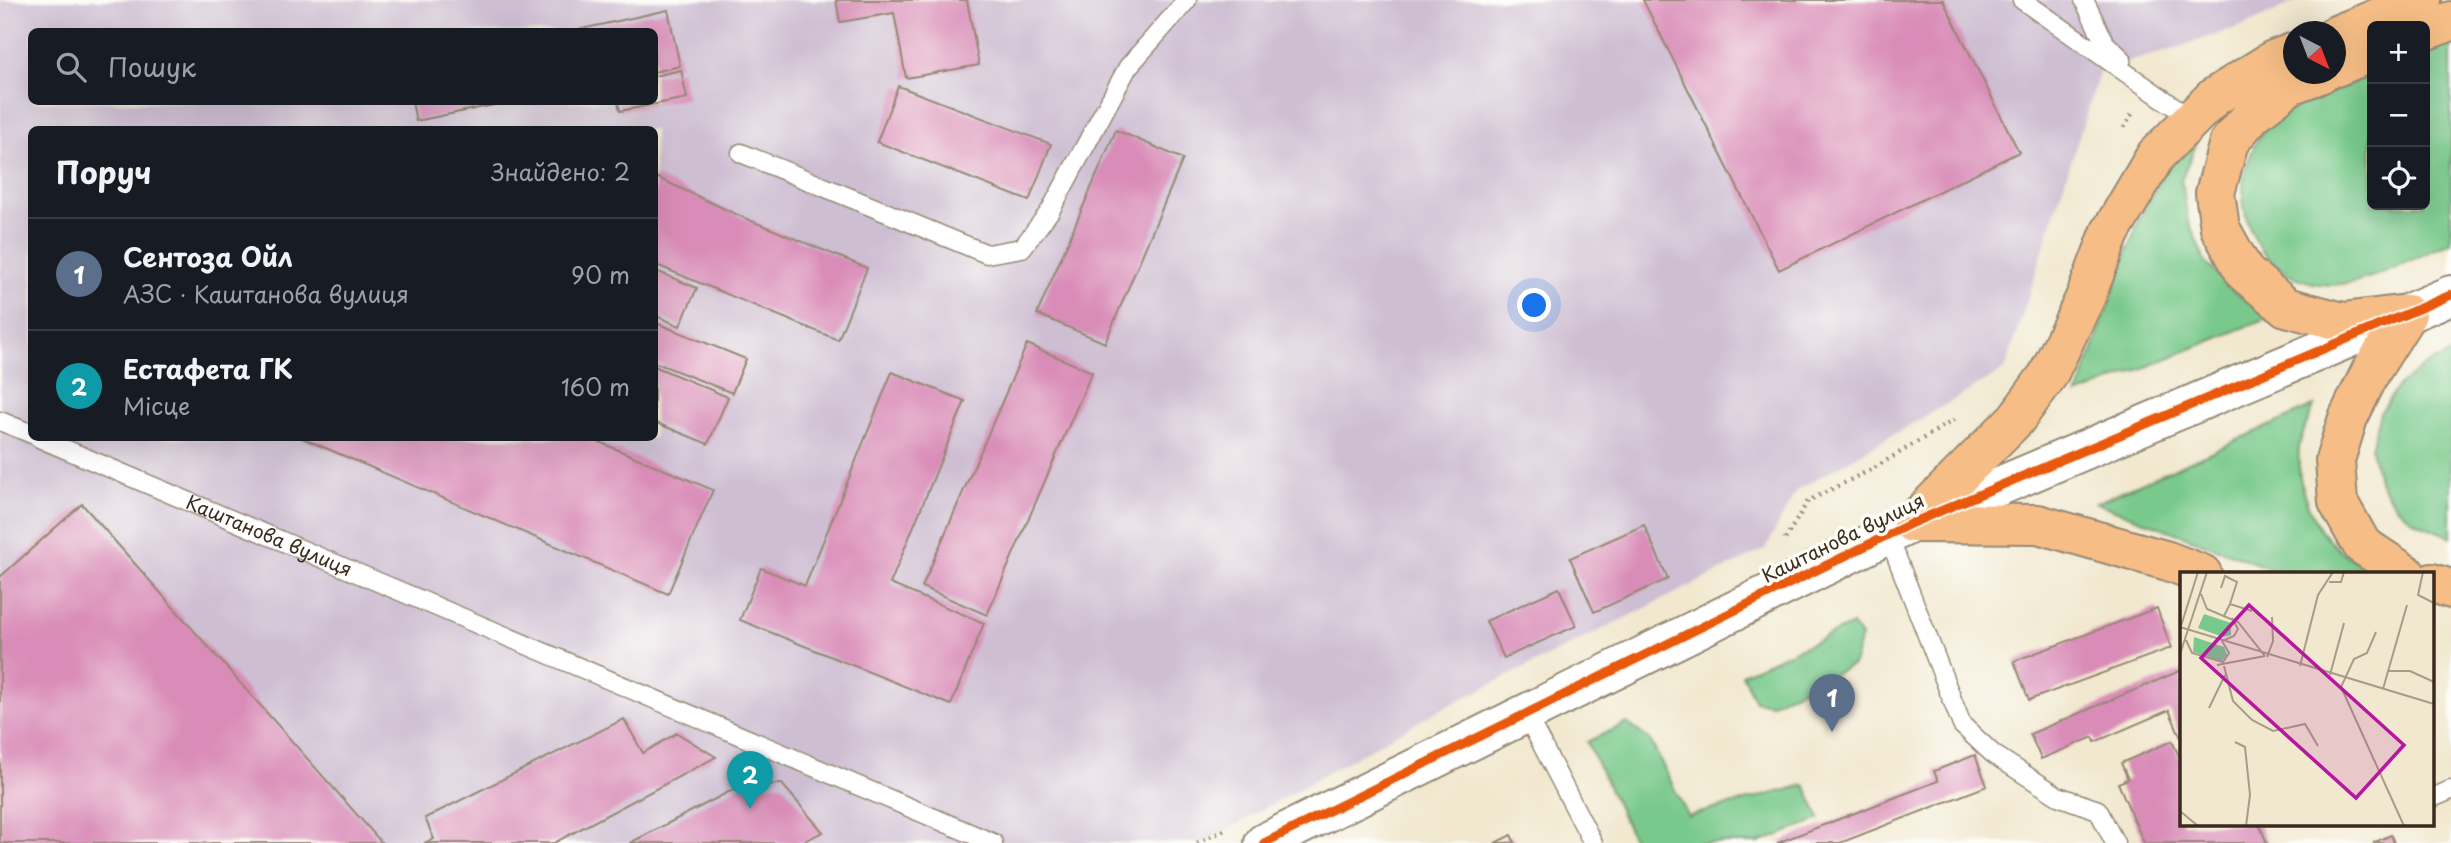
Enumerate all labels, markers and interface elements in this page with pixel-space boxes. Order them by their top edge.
north arrow [2283,21,2346,84]
map controls [2367,21,2430,210]
button: + [2367,21,2430,84]
search box [28,28,658,105]
text: Пошук [108,47,196,86]
icon: search [52,48,90,86]
button: − [2367,84,2430,147]
button: locate [2367,147,2430,210]
text: Поруч [56,149,151,194]
text: Знайдено: 2 [491,154,630,189]
text: Сентоза Ойл [123,237,293,276]
text: 1 [74,257,85,292]
text: 90 m [571,257,630,292]
text: АЗС · Каштанова вулиця [123,276,409,311]
your location [1517,288,1551,322]
text: Естафета ГК [123,349,293,388]
text: 2 [71,369,87,404]
text: 160 m [561,369,630,404]
text: Місце [123,388,190,423]
street label: Каштанова вулиця [1757,486,1929,589]
street label: Каштанова вулиця [182,487,357,582]
inset map [2180,572,2434,826]
pin: 1 [1809,674,1855,732]
pin: 2 [727,751,773,809]

